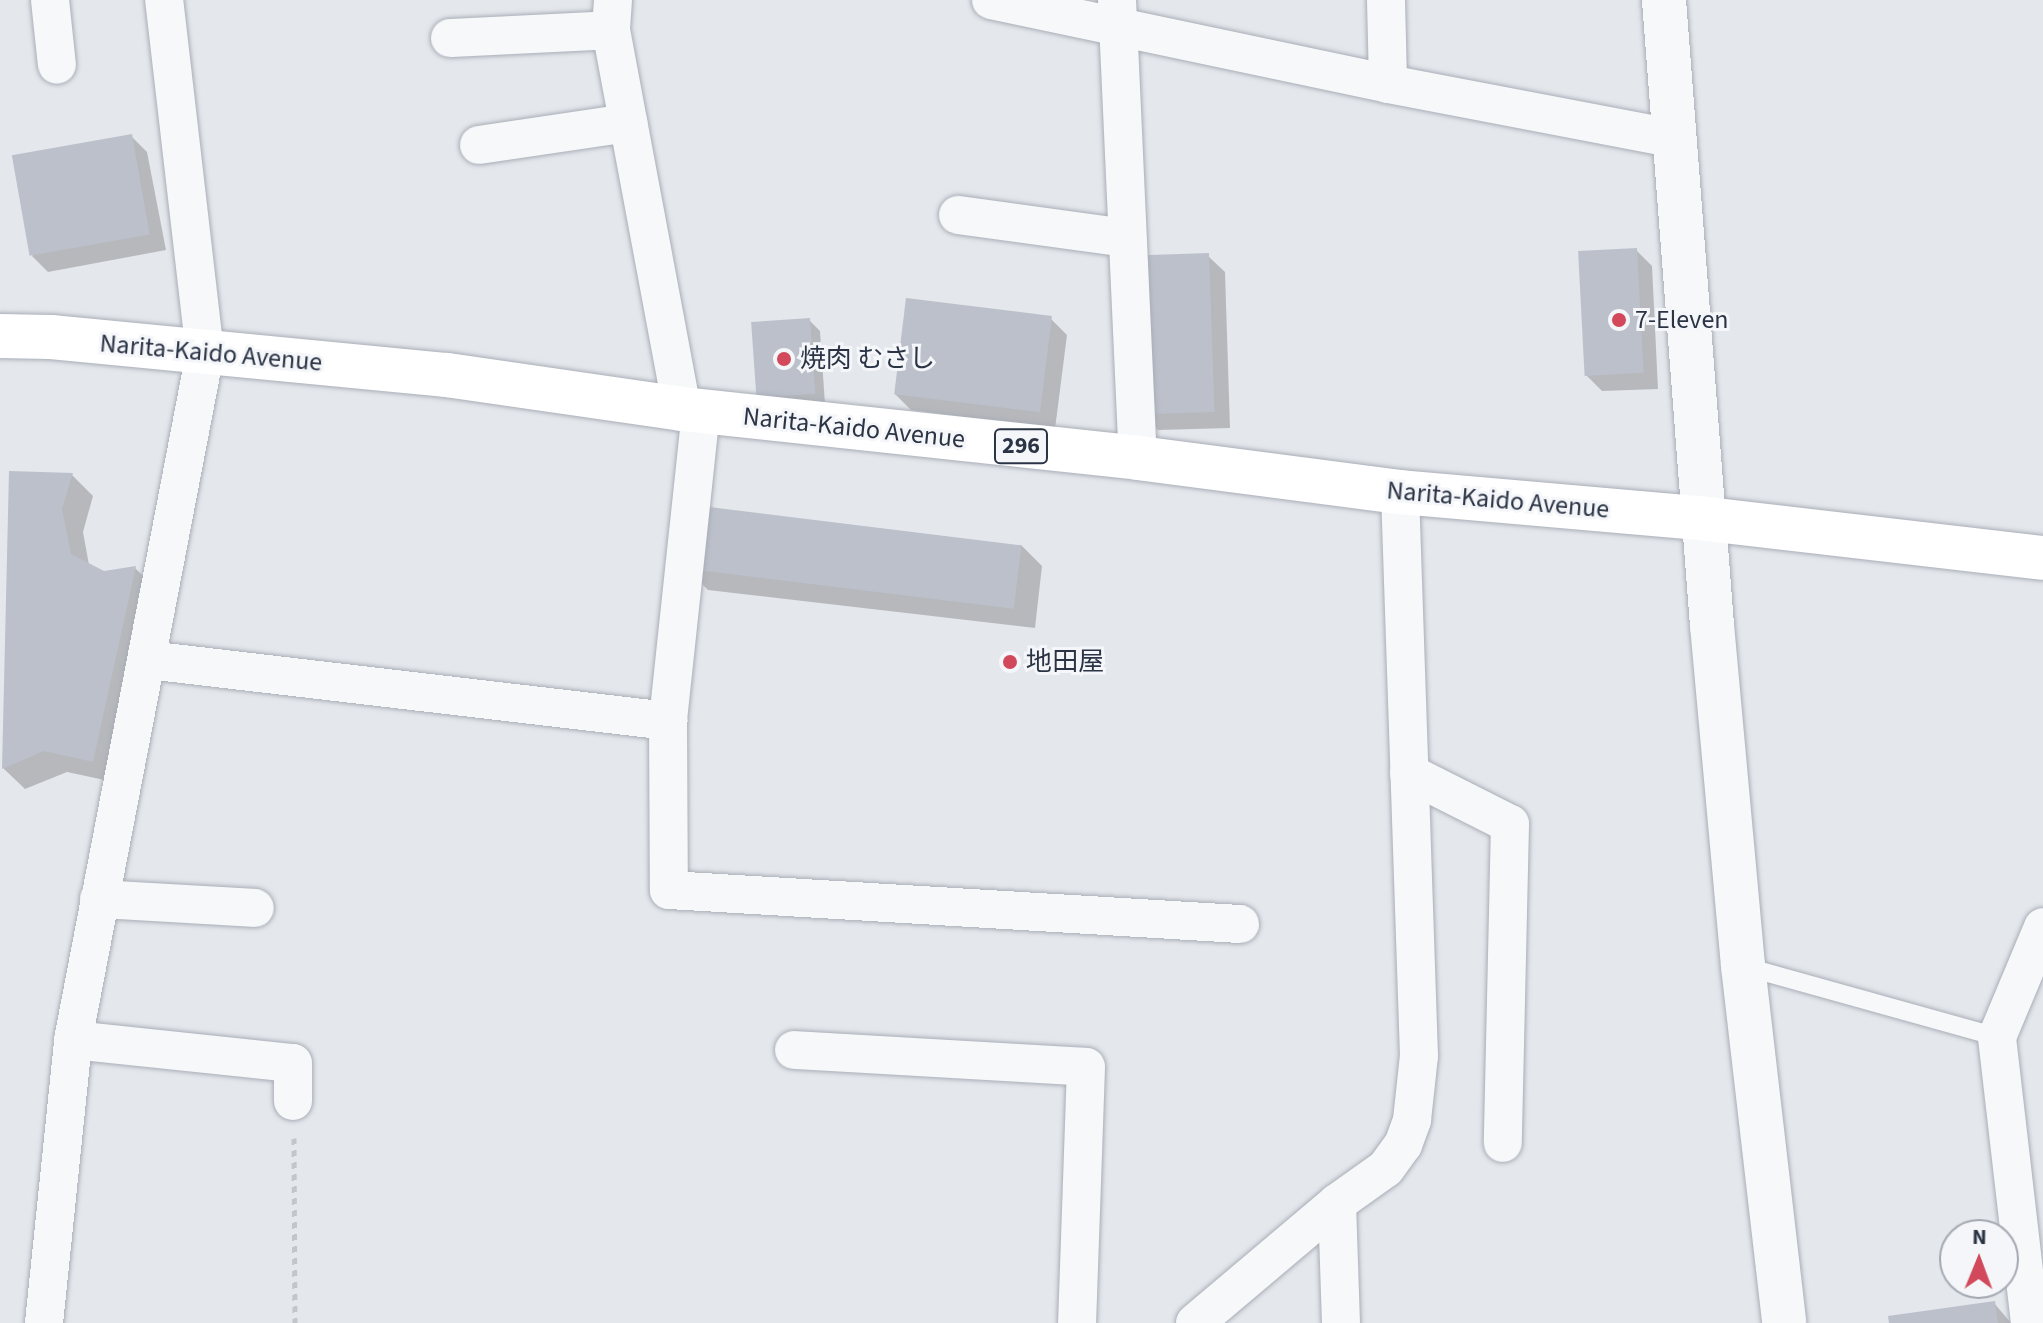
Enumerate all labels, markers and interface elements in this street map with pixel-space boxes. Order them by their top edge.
place label: 7-Eleven [1635,304,1729,336]
marker: 7-Eleven [1610,311,1628,329]
street label: Narita-Kaido Avenue [98,328,324,378]
place label: 焼肉 むさし [800,343,935,375]
marker: 焼肉 むさし [775,350,793,368]
street label: Narita-Kaido Avenue [741,401,967,455]
road number: 296 [993,426,1049,466]
street label: Narita-Kaido Avenue [1385,475,1611,525]
place label: 地田屋 [1026,646,1104,678]
marker: 地田屋 [1001,653,1019,671]
north arrow [1939,1219,2019,1299]
text: N [1972,1221,1987,1253]

